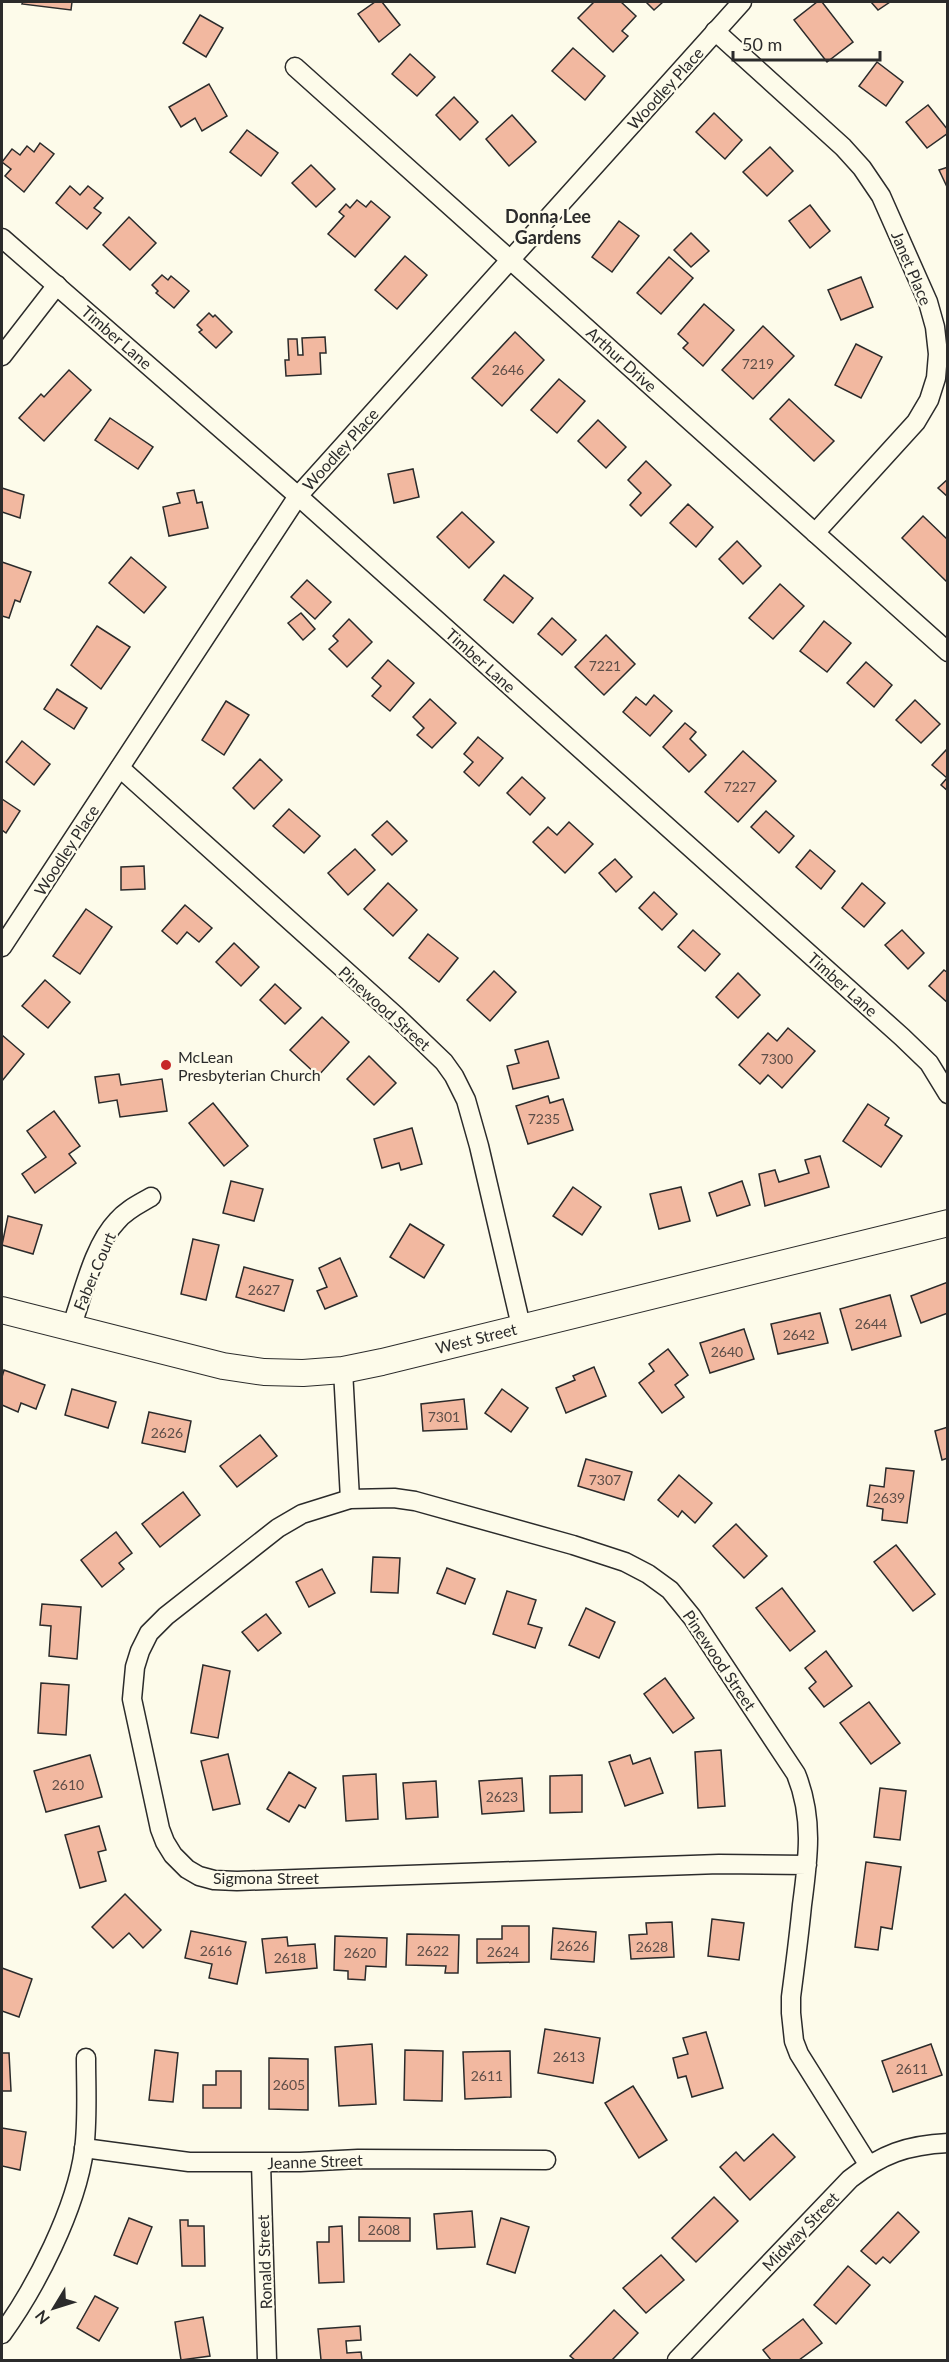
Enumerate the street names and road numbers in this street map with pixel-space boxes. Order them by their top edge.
street label: Woodley Place [623,43,707,133]
street label: Janet Place [888,228,936,308]
street label: Timber Lane [78,301,156,373]
street label: Arthur Drive [583,323,661,395]
street label: Woodley Place [298,404,382,494]
street label: Timber Lane [442,624,520,696]
street label: Woodley Place [30,801,102,899]
street label: Timber Lane [804,948,882,1020]
street label: Pinewood Street [335,962,435,1054]
street label: Faber Court [69,1229,119,1313]
street label: West Street [433,1319,519,1357]
street label: Pinewood Street [680,1606,761,1714]
street label: Sigmona Street [213,1868,319,1887]
street label: Jeanne Street [267,2150,363,2172]
street label: Midway Street [758,2188,842,2274]
street label: Ronald Street [253,2214,275,2310]

